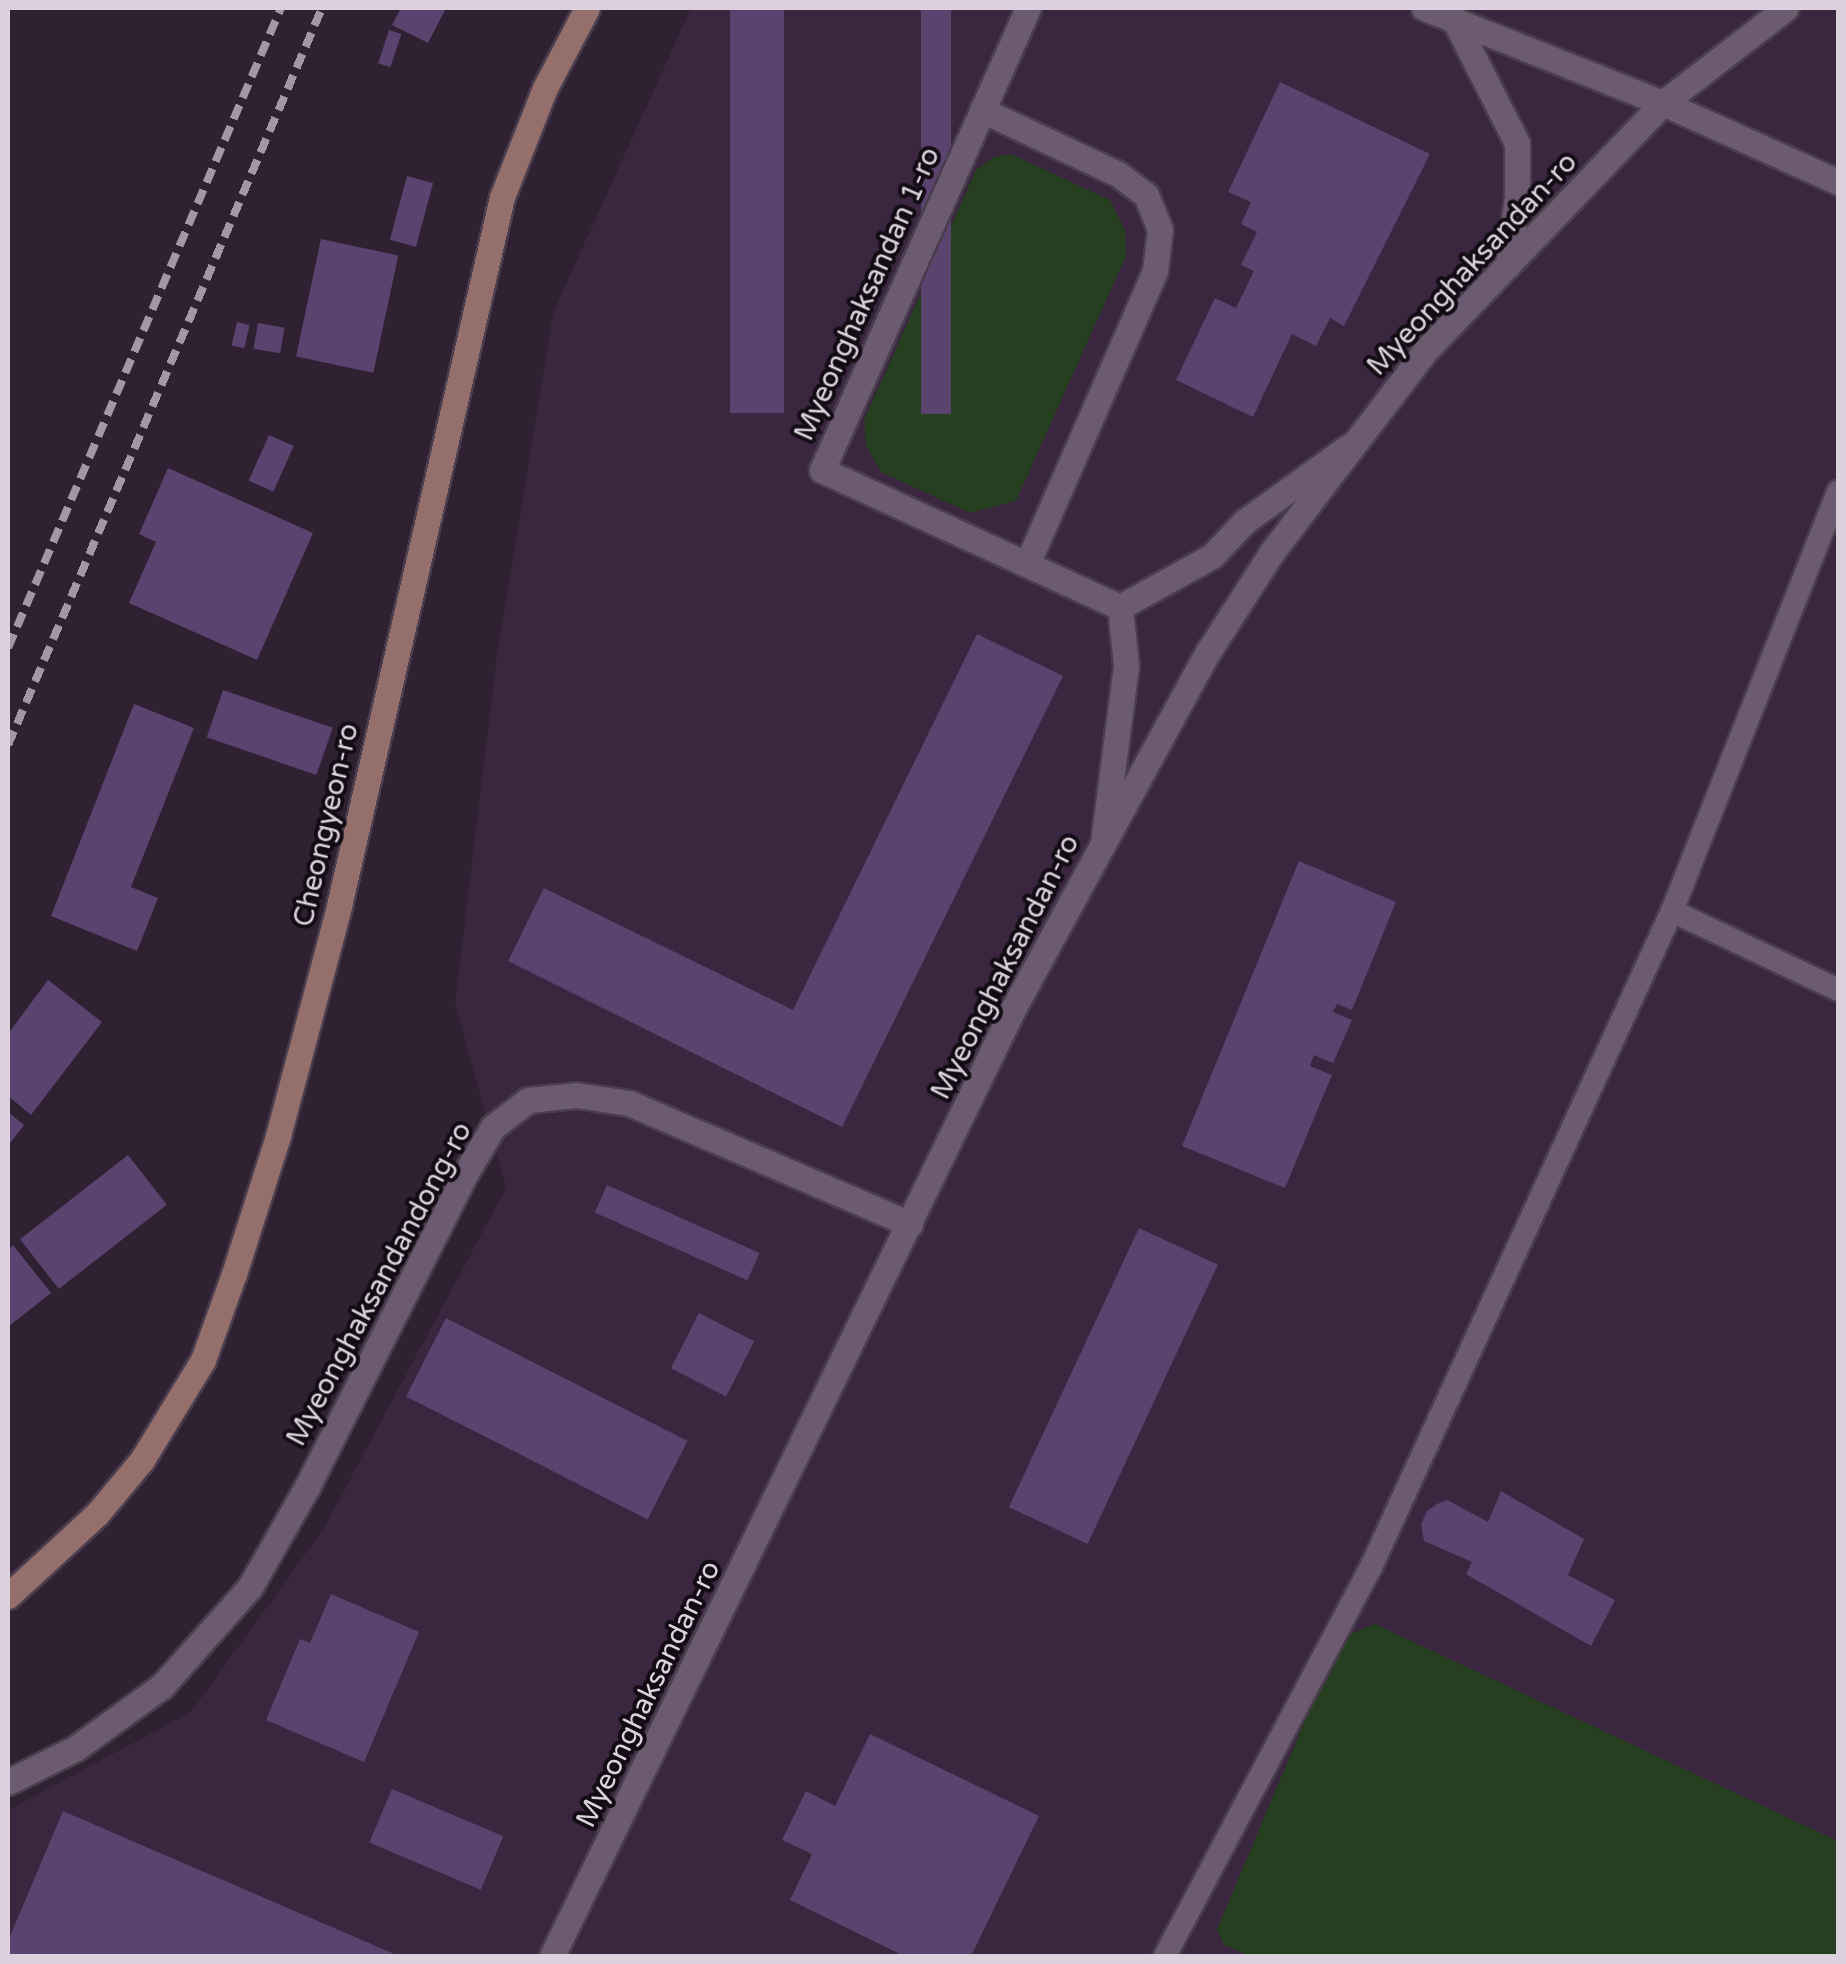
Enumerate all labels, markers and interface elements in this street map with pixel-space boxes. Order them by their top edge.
street label: Myeonghaksandan 1-ro [787,142,947,446]
street label: Myeonghaksandan-ro [1360,146,1584,382]
street label: Cheongyeon-ro [286,720,366,930]
street label: Myeonghaksandan-ro [924,829,1086,1105]
street label: Myeonghaksandandong-ro [279,1116,479,1452]
street label: Myeonghaksandan-ro [569,1555,727,1833]

